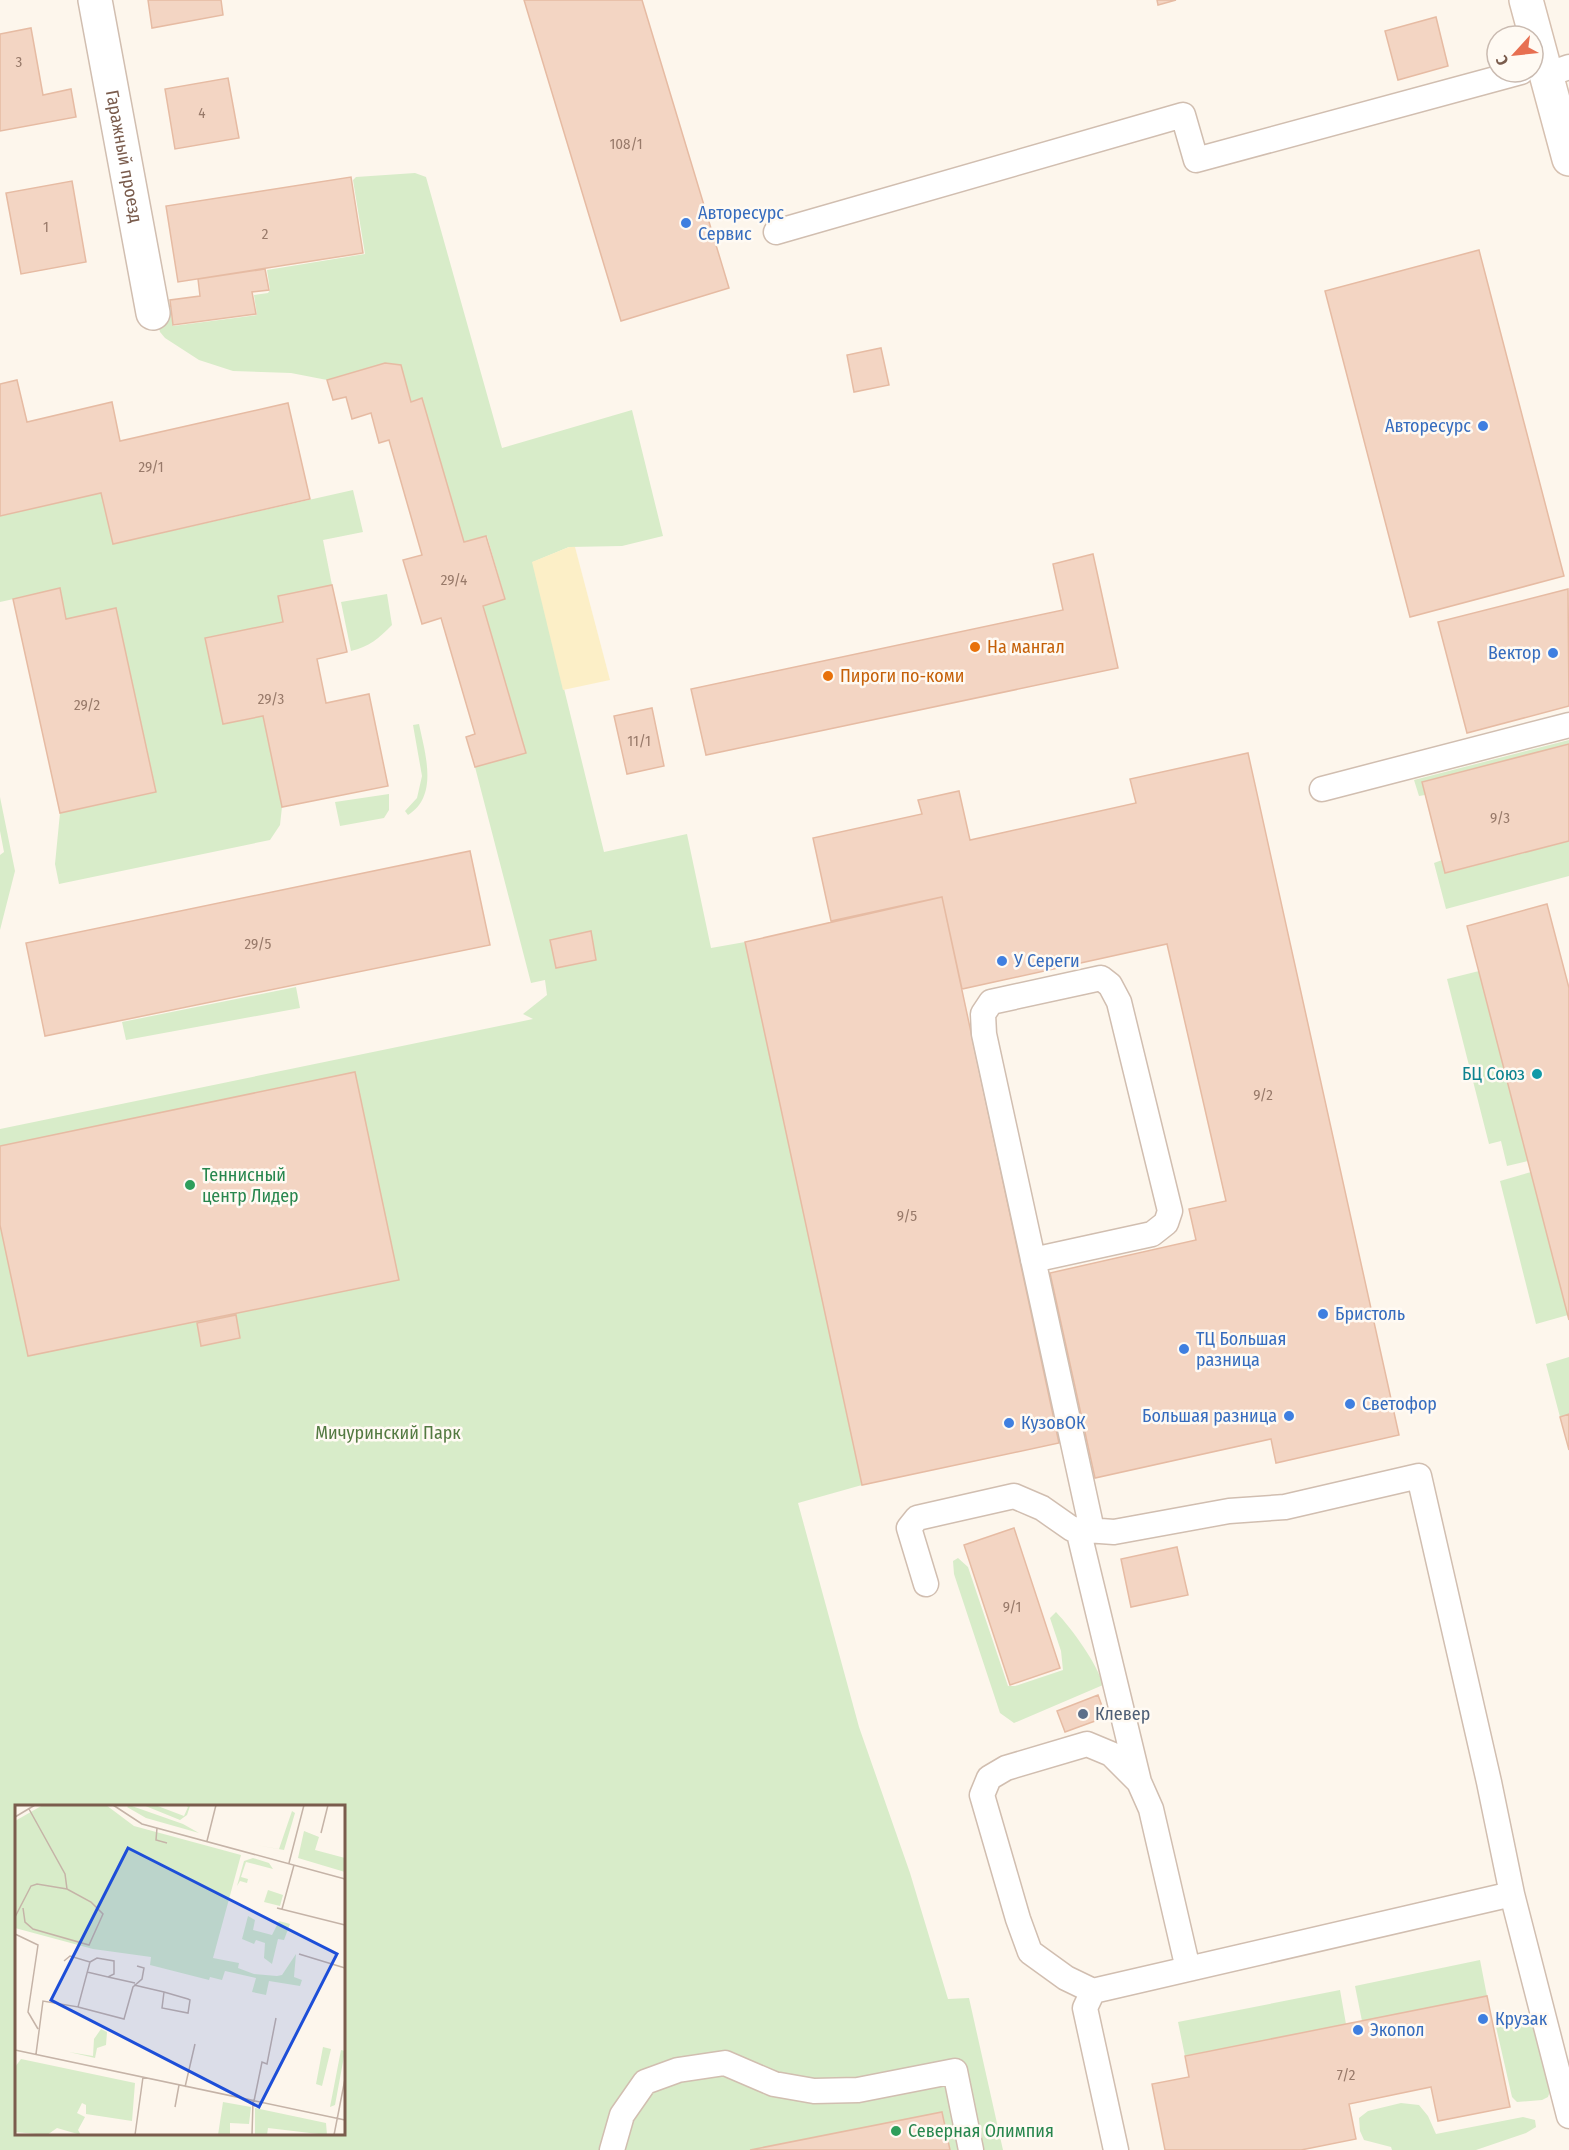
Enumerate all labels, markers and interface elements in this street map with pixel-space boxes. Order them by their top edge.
north arrow [1485,24,1545,84]
text: С [1491,52,1512,69]
house number: 3 [16,53,23,71]
street label: Гаражный проезд [101,88,147,225]
house number: 4 [198,104,206,122]
house number: 108/1 [609,135,643,153]
place label: Авторесурс Сервис [698,202,784,245]
marker: Авторесурс Сервис [679,216,693,230]
house number: 1 [43,218,49,236]
house number: 2 [262,225,269,243]
place label: Авторесурс [1385,415,1471,437]
marker: Авторесурс [1476,419,1490,433]
house number: 29/1 [138,458,164,476]
house number: 29/4 [441,571,467,589]
place label: На мангал [987,636,1065,658]
marker: На мангал [968,640,982,654]
place label: Вектор [1488,642,1541,664]
marker: Вектор [1546,646,1560,660]
place label: Пироги по-коми [840,665,964,687]
marker: Пироги по-коми [821,669,835,683]
house number: 29/3 [258,690,284,708]
house number: 29/2 [74,696,100,714]
house number: 11/1 [627,732,651,750]
house number: 9/3 [1490,809,1510,827]
house number: 29/5 [245,935,272,953]
place label: У Сереги [1013,950,1080,972]
marker: У Сереги [995,954,1009,968]
place label: БЦ Союз [1462,1063,1525,1085]
marker: БЦ Союз [1530,1067,1544,1081]
house number: 9/2 [1253,1086,1273,1104]
place label: Теннисный центр Лидер [202,1164,299,1207]
marker: Теннисный центр Лидер [183,1178,197,1192]
house number: 9/5 [897,1207,917,1225]
place label: Бристоль [1335,1303,1405,1325]
marker: Бристоль [1316,1307,1330,1321]
place label: ТЦ Большая разница [1196,1328,1286,1371]
marker: ТЦ Большая разница [1177,1342,1191,1356]
place label: Светофор [1362,1393,1437,1415]
marker: Светофор [1343,1397,1357,1411]
place label: Большая разница [1142,1405,1277,1427]
marker: Большая разница [1282,1409,1296,1423]
place label: КузовОК [1021,1412,1086,1434]
marker: КузовОК [1002,1416,1016,1430]
park label: Мичуринский Парк [315,1422,461,1444]
house number: 9/1 [1003,1598,1021,1616]
place label: Клевер [1095,1703,1150,1725]
marker: Клевер [1076,1707,1090,1721]
inset map [15,1805,345,2135]
place label: Крузак [1495,2008,1548,2030]
marker: Крузак [1476,2012,1490,2026]
place label: Экопол [1370,2019,1425,2041]
marker: Экопол [1351,2023,1365,2037]
house number: 7/2 [1337,2066,1356,2084]
place label: Северная Олимпия [908,2120,1054,2142]
marker: Северная Олимпия [889,2124,903,2138]

